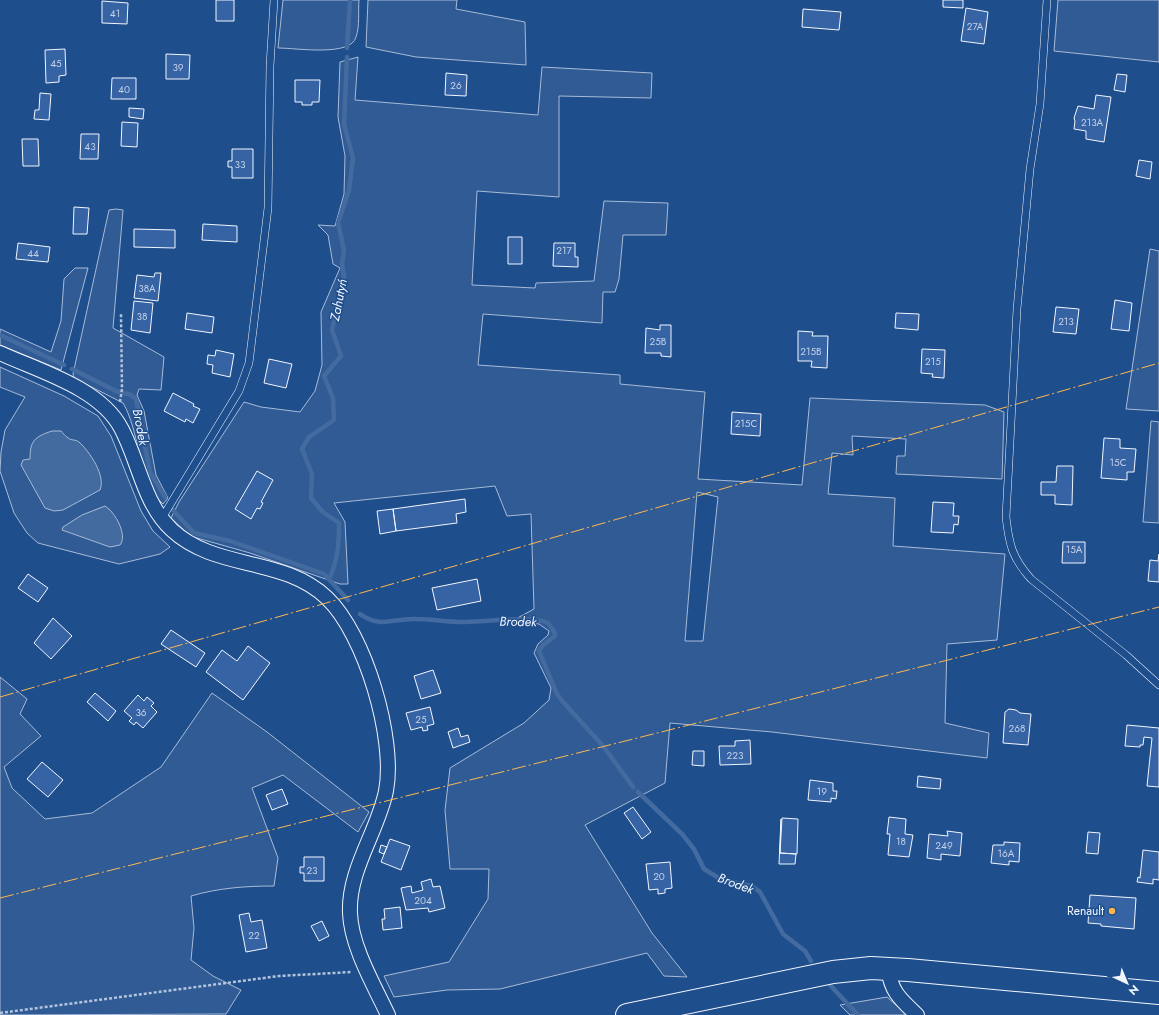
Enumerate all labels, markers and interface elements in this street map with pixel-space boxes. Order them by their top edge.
house number: 41 [110,6,120,21]
house number: 27A [967,19,984,34]
house number: 45 [50,56,62,71]
house number: 39 [172,60,184,75]
house number: 26 [450,78,462,93]
house number: 40 [118,82,130,97]
house number: 213A [1081,115,1103,130]
house number: 43 [84,139,96,154]
house number: 33 [235,157,246,172]
house number: 217 [556,243,572,258]
house number: 44 [27,246,39,261]
water label: Zahutyń [325,277,352,324]
house number: 38A [138,281,156,296]
house number: 38 [137,309,147,324]
house number: 213 [1058,314,1074,329]
house number: 25B [650,334,667,349]
house number: 215B [800,344,822,359]
house number: 215 [925,354,941,369]
water label: Brodek [128,407,153,448]
house number: 215C [735,416,757,431]
house number: 15C [1110,455,1127,470]
house number: 15A [1066,542,1083,557]
water label: Brodek [499,612,537,631]
house number: 36 [135,705,147,720]
house number: 25 [415,712,427,727]
house number: 268 [1009,721,1025,736]
house number: 223 [727,748,744,763]
house number: 19 [817,784,827,799]
house number: 18 [896,834,906,849]
house number: 249 [935,838,953,853]
house number: 16A [998,846,1015,861]
house number: 23 [306,863,318,878]
water label: Brodek [715,868,757,899]
house number: 20 [653,869,665,884]
house number: 204 [414,893,432,908]
place label: Renault [1067,902,1104,920]
marker: Renault [1107,906,1117,916]
house number: 22 [248,928,260,943]
north arrow [1107,963,1147,1003]
text: N [1125,981,1143,999]

